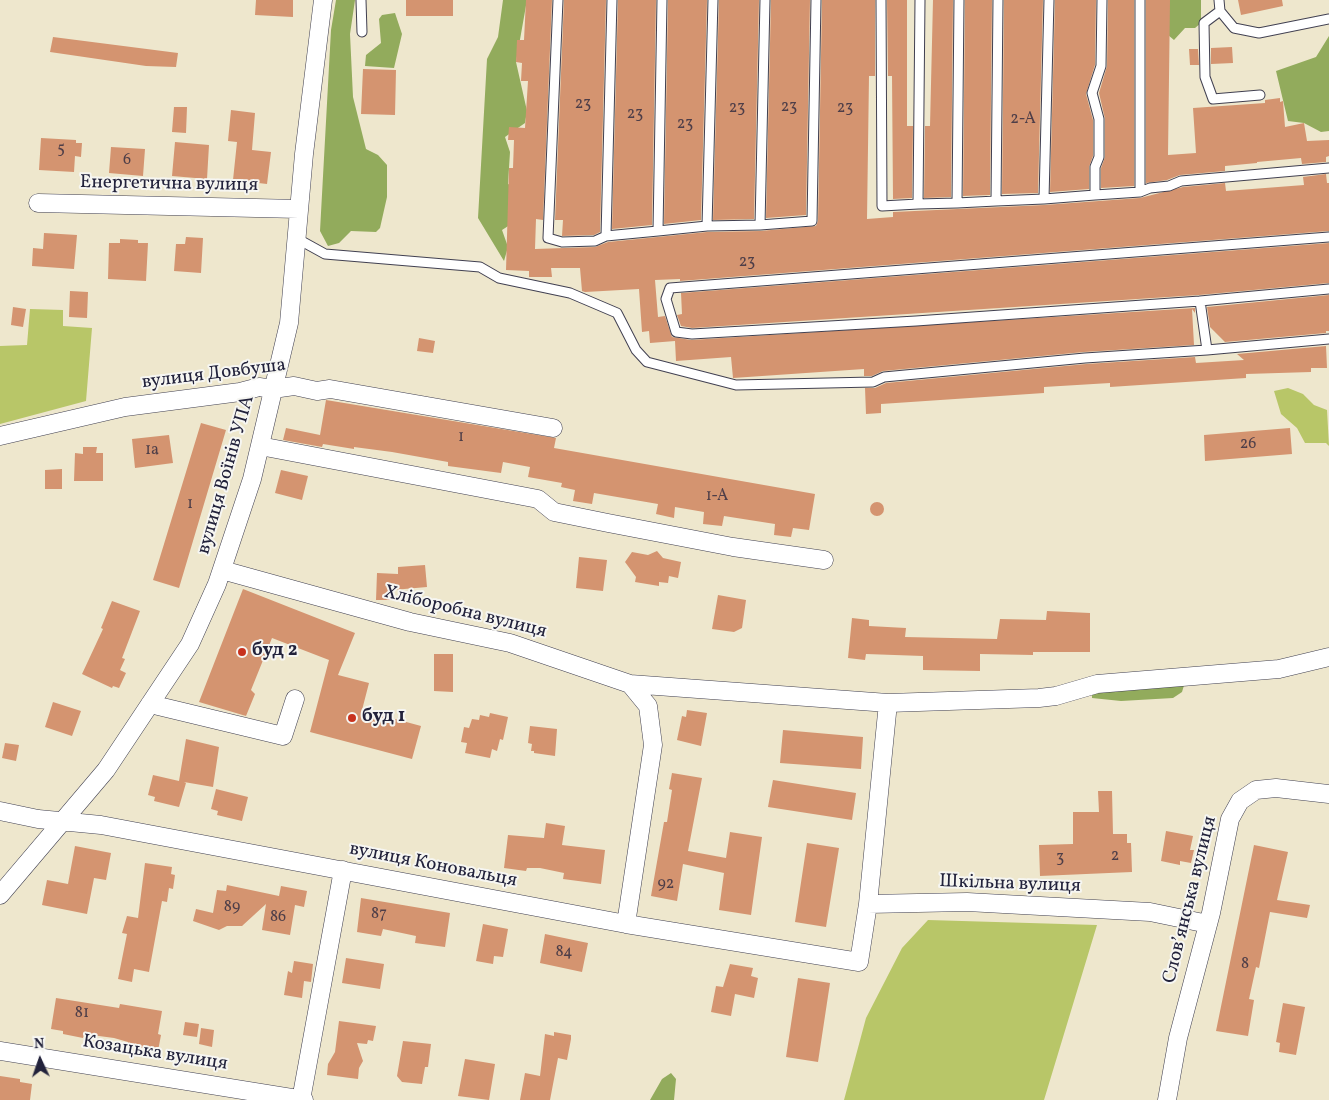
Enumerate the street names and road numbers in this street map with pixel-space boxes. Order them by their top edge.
street label: Енергетична вулиця [80,172,258,198]
street label: вулиця Довбуша [141,355,287,395]
street label: вулиця Воїнів УПА [193,393,261,557]
street label: Хліборобна вулиця [381,582,549,644]
street label: Словʼянська вулиця [1159,814,1223,986]
street label: вулиця Коновальця [347,839,519,893]
street label: Шкільна вулиця [939,871,1081,899]
street label: Козацька вулиця [81,1031,229,1077]

